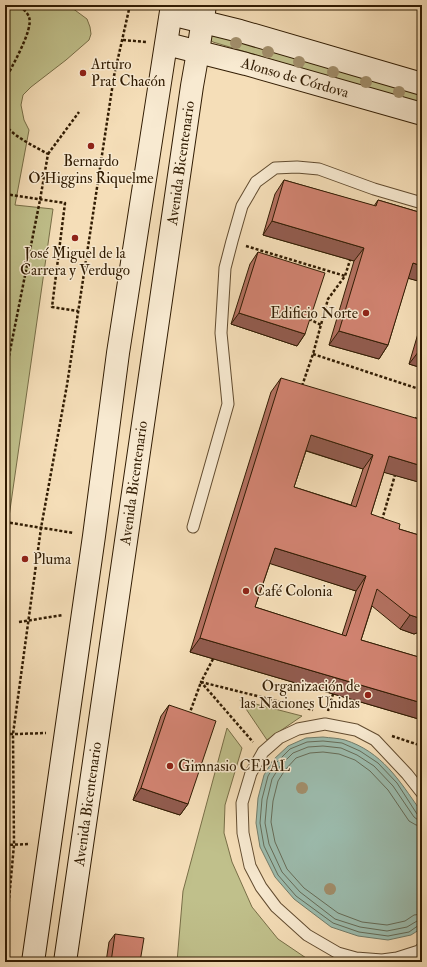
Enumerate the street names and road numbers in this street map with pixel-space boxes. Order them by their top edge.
street label: Alonso de Córdova [238,53,352,103]
street label: Avenida Bicentenario [163,100,199,227]
street label: Avenida Bicentenario [116,420,152,547]
street label: Avenida Bicentenario [70,741,106,868]

